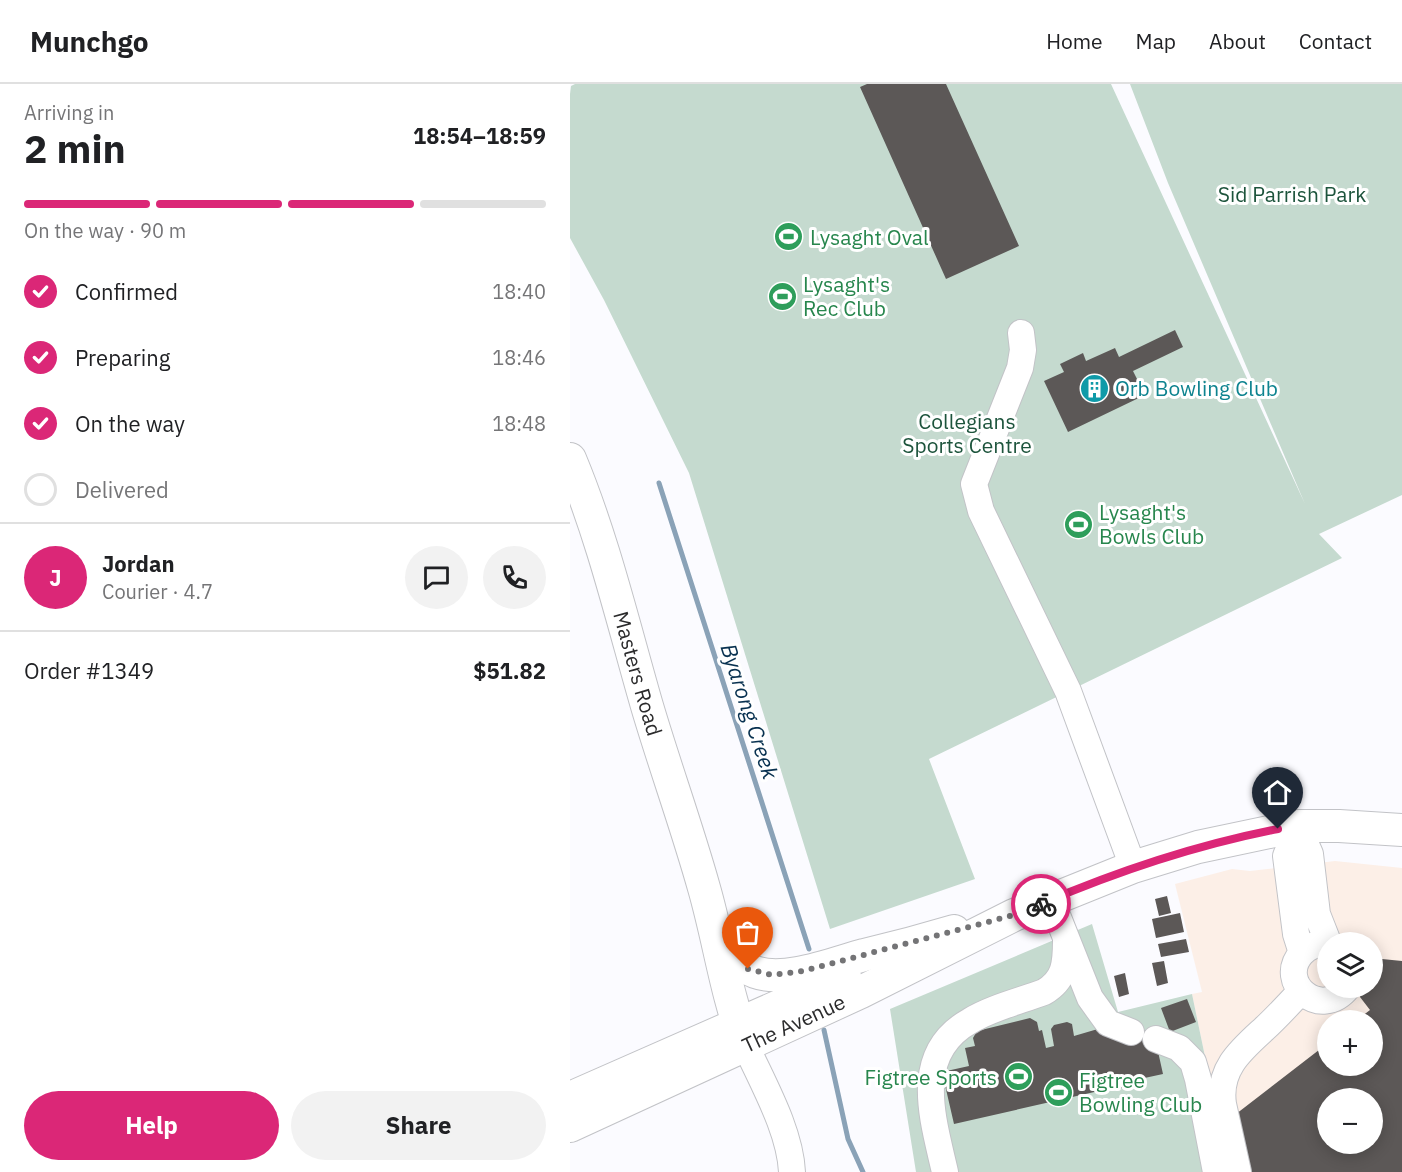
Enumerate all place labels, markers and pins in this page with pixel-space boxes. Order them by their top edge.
sports icon: Lysaght Oval [773,221,805,253]
place label: Lysaght Oval [810,223,929,251]
place label: Lysaght's Rec Club [803,270,890,322]
sports icon: Lysaght's Rec Club [766,280,798,312]
building icon: Orb Bowling Club [1078,372,1110,404]
place label: Orb Bowling Club [1115,374,1278,402]
place label: Lysaght's Bowls Club [1099,498,1204,550]
sports icon: Lysaght's Bowls Club [1062,508,1094,540]
pin [1252,767,1303,829]
pin [722,907,773,969]
sports icon: Figtree Sports [1002,1061,1034,1093]
place label: Figtree Sports [864,1063,997,1091]
place label: Figtree Bowling Club [1079,1066,1202,1118]
sports icon: Figtree Bowling Club [1042,1076,1074,1108]

